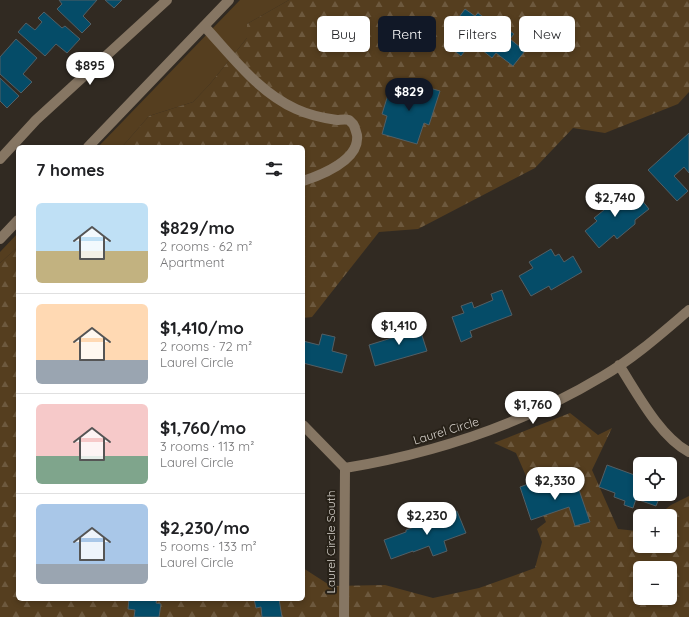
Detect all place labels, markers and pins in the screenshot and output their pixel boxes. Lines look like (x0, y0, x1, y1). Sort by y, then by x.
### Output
pin: $895 (66, 52, 114, 86)
pin: $829 (385, 78, 433, 112)
pin: $2,740 (582, 184, 648, 218)
pin: $1,410 (366, 312, 432, 346)
pin: $1,760 (500, 391, 566, 425)
pin: $2,330 (522, 467, 588, 501)
pin: $2,230 (394, 502, 460, 536)

